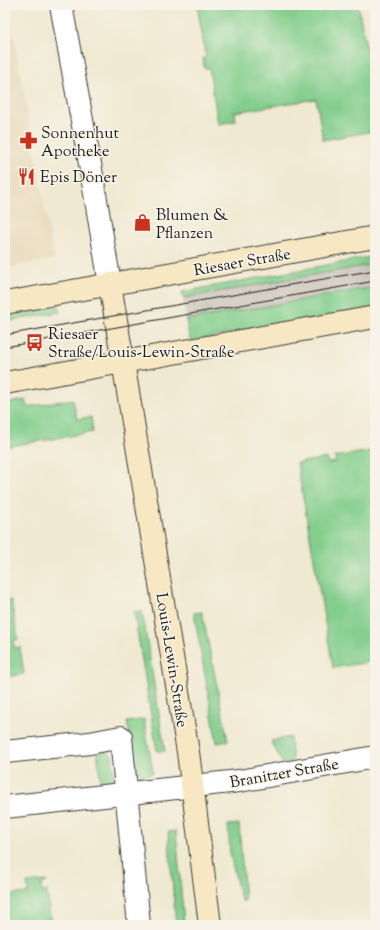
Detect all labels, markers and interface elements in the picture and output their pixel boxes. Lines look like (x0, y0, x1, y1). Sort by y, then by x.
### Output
place label: Sonnenhut Apotheke (41, 123, 119, 164)
pharmacy icon: Sonnenhut Apotheke (18, 131, 38, 151)
restaurant icon: Epis Döner (17, 166, 37, 186)
place label: Epis Döner (40, 167, 117, 190)
place label: Blumen & Pflanzen (156, 205, 229, 246)
shop icon: Blumen & Pflanzen (133, 213, 153, 233)
street label: Riesaer Straße (192, 244, 293, 283)
place label: Riesaer Straße/Louis-Lewin-Straße (48, 324, 234, 365)
bus stop icon: Riesaer Straße/Louis-Lewin-Straße (25, 332, 45, 352)
street label: Louis-Lewin-Straße (149, 591, 193, 729)
street label: Branitzer Straße (228, 754, 341, 795)

